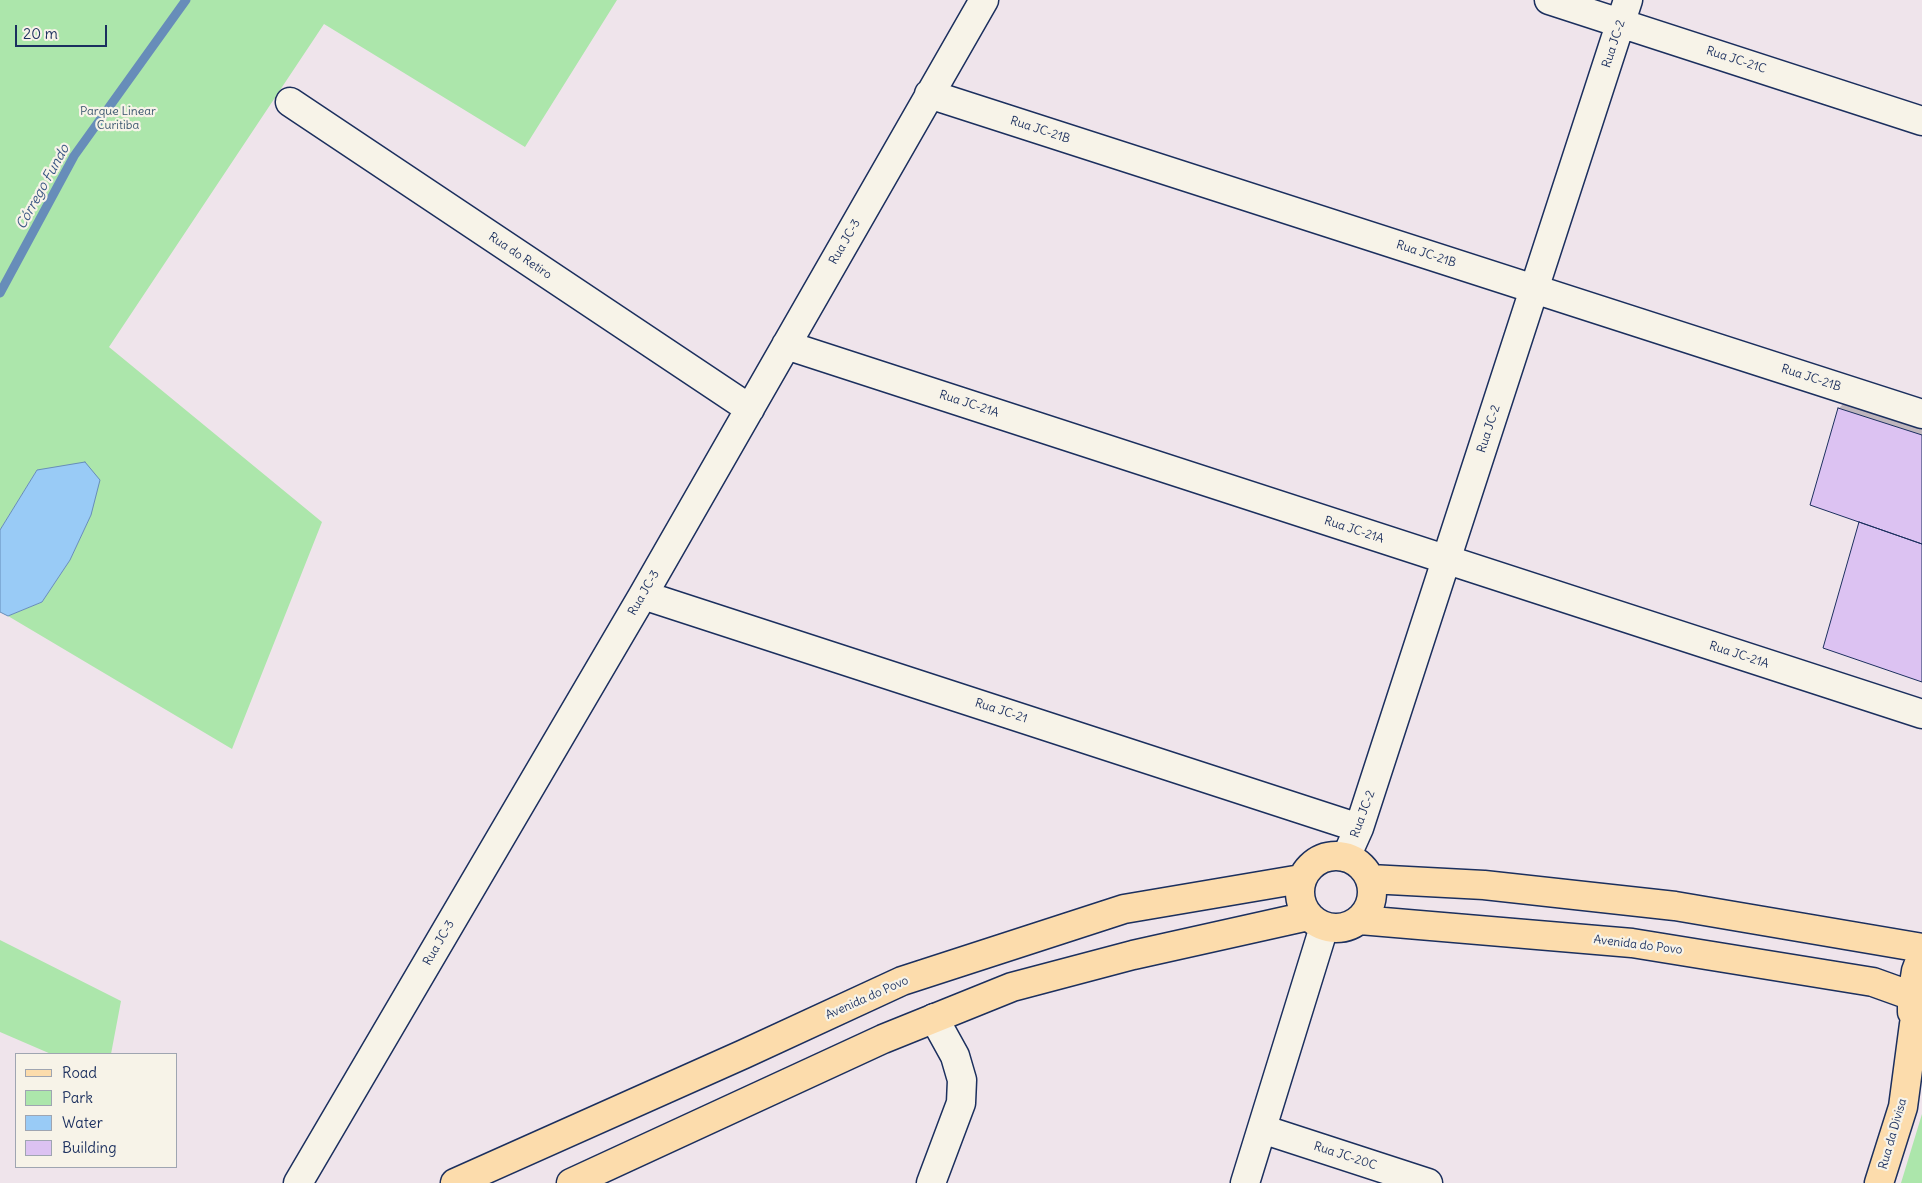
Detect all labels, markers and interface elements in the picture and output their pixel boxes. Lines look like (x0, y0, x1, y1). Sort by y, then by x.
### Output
scale bar (18, 15, 110, 47)
street label: Rua JC-2 (1600, 18, 1628, 70)
text: 20 m (23, 24, 58, 43)
street label: Rua JC-21C (1704, 44, 1768, 76)
park label: Parque Linear Curitiba (80, 105, 156, 133)
street label: Rua JC-21B (1008, 114, 1072, 146)
water label: Córrego Fundo (13, 142, 73, 232)
street label: Rua JC-3 (826, 217, 864, 267)
street label: Rua do Retiro (486, 230, 554, 282)
street label: Rua JC-21B (1394, 238, 1458, 270)
street label: Rua JC-21B (1779, 362, 1843, 394)
street label: Rua JC-21A (937, 388, 1001, 420)
street label: Rua JC-2 (1475, 403, 1503, 455)
street label: Rua JC-21A (1322, 514, 1386, 546)
street label: Rua JC-3 (625, 568, 663, 618)
street label: Rua JC-21A (1707, 639, 1771, 671)
street label: Rua JC-21 (973, 696, 1029, 726)
street label: Rua JC-2 (1348, 788, 1378, 840)
street label: Rua JC-3 (420, 918, 458, 968)
street label: Avenida do Povo (1593, 932, 1683, 958)
street label: Avenida do Povo (823, 973, 911, 1023)
legend (15, 1053, 178, 1168)
text: Road (62, 1063, 97, 1082)
text: Park (62, 1088, 93, 1107)
street label: Rua da Divisa (1876, 1097, 1910, 1171)
text: Water (62, 1113, 103, 1132)
text: Building (62, 1138, 117, 1157)
street label: Rua JC-20C (1312, 1139, 1378, 1173)

